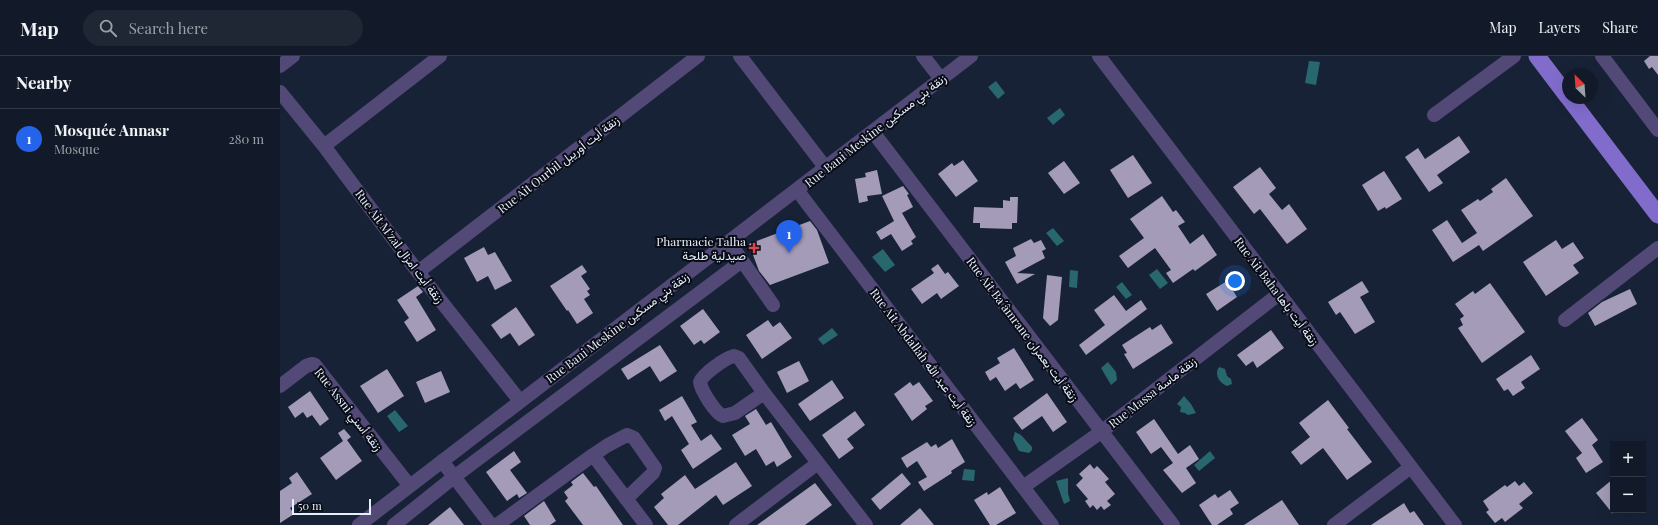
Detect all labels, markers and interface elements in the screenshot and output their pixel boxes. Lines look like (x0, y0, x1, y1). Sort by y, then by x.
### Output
search box (83, 10, 363, 46)
text: Map (20, 15, 59, 41)
icon: search (97, 17, 119, 39)
text: Search here (129, 18, 208, 38)
text: Map (1489, 18, 1517, 37)
text: Layers (1539, 18, 1580, 37)
text: Share (1602, 18, 1638, 37)
north arrow (1562, 68, 1598, 104)
street label: Rue Bani Meskine زنقة بني مسكين (801, 70, 951, 193)
text: Nearby (16, 71, 71, 93)
street label: Rue Ait Ourbil زنقة أيت أوريبل (494, 112, 623, 217)
text: Mosquée Annasr (54, 120, 169, 140)
text: 1 (27, 130, 31, 147)
text: 280 m (228, 130, 264, 147)
text: Mosque (54, 140, 99, 157)
street label: Rue Ait M'zal زنقة أيت امزال (351, 186, 448, 307)
pin: 1 (776, 220, 802, 253)
place label: Pharmacie Talha صيدلية طلحة (656, 233, 746, 263)
street label: Rue Ait Baha زنقة أيت باها (1230, 234, 1323, 349)
marker: Pharmacie Talha صيدلية طلحة (749, 243, 759, 253)
street label: Rue Ait Ba´âmrane زنقة أيت بعمران (963, 253, 1083, 405)
street label: Rue Bani Meskine زنقة بني مسكين (542, 268, 694, 389)
your location (1225, 271, 1245, 291)
street label: Rue Ait Abdallah زنقة أيت عبد الله (866, 285, 981, 430)
street label: Rue Massa زنقة ماسة (1105, 353, 1200, 432)
street label: Rue Assni زنقة أسني (309, 364, 386, 456)
map controls (1610, 441, 1646, 513)
button: + (1610, 441, 1646, 477)
button: − (1610, 477, 1646, 513)
scale bar (292, 497, 371, 516)
text: 50 m (298, 498, 322, 513)

